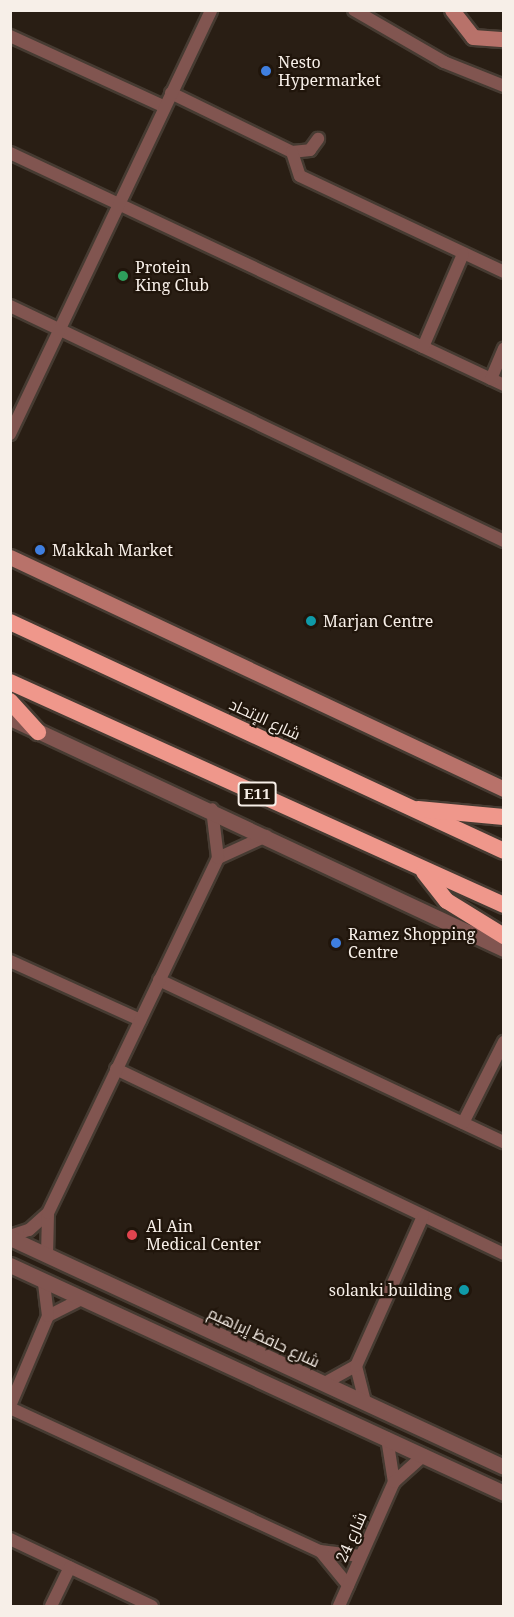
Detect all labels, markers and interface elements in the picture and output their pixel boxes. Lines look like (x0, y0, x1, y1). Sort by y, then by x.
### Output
place label: Nesto Hypermarket (278, 52, 381, 90)
marker: Nesto Hypermarket (259, 64, 273, 78)
place label: Protein King Club (135, 257, 209, 295)
marker: Protein King Club (116, 269, 130, 283)
place label: Makkah Market (52, 540, 173, 560)
marker: Makkah Market (33, 543, 47, 557)
place label: Marjan Centre (323, 611, 433, 631)
marker: Marjan Centre (304, 614, 318, 628)
street label: شارع الإتحاد (226, 694, 304, 744)
road number: E11 (238, 782, 276, 806)
place label: Ramez Shopping Centre (348, 924, 475, 962)
marker: Ramez Shopping Centre (329, 936, 343, 950)
place label: Al Ain Medical Center (146, 1216, 261, 1254)
marker: Al Ain Medical Center (123, 1226, 141, 1244)
place label: solanki building (329, 1280, 452, 1300)
marker: solanki building (457, 1283, 471, 1297)
street label: شارع حافظ إبراهيم (205, 1303, 323, 1371)
street label: شارع 24 (331, 1509, 371, 1565)

